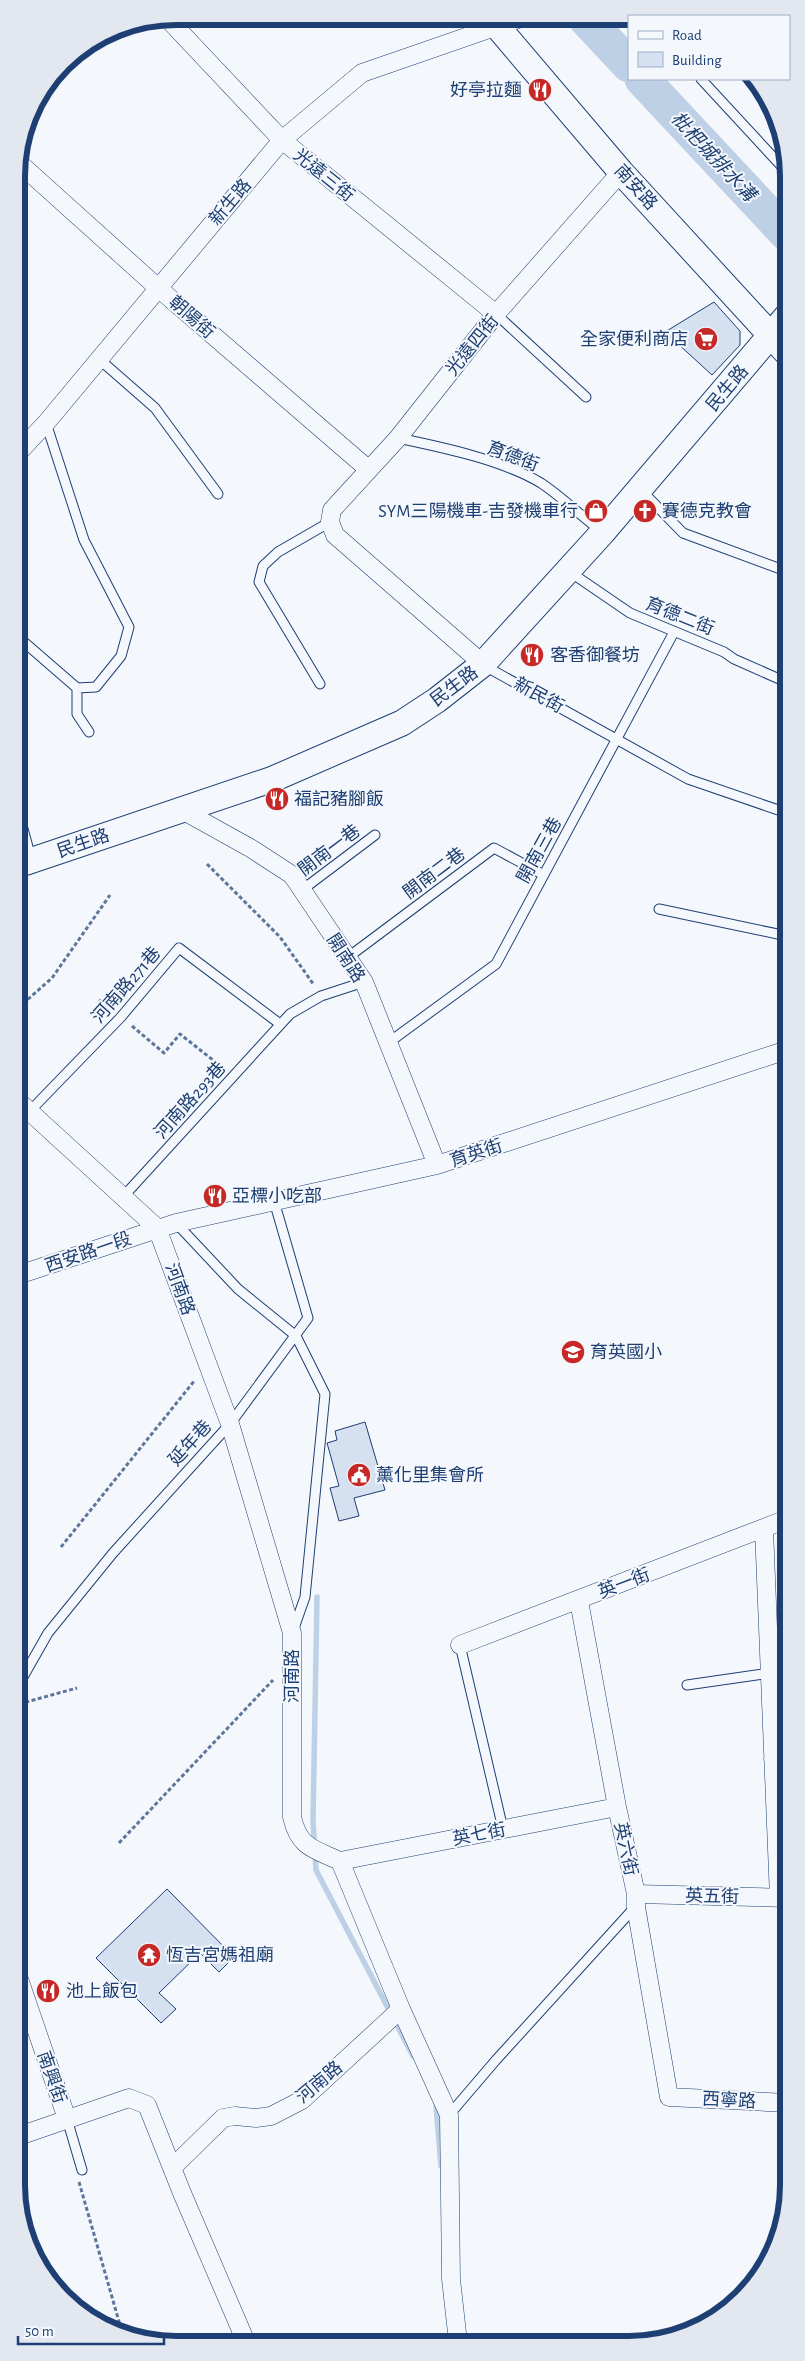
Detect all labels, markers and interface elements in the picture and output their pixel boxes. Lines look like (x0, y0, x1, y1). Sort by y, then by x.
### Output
legend (628, 15, 790, 80)
text: Road (672, 28, 702, 43)
text: Building (672, 53, 722, 68)
restaurant icon: 好亭拉麵 (527, 77, 553, 103)
place label: 好亭拉麵 (450, 80, 522, 100)
water label: 枇杷城排水溝 (667, 108, 761, 207)
street label: 光遠三街 (290, 145, 358, 205)
street label: 南安路 (611, 160, 661, 214)
street label: 新生路 (205, 175, 255, 229)
street label: 朝陽街 (165, 292, 219, 342)
street label: 光遠四街 (442, 311, 502, 379)
supermarket icon: 全家便利商店 (693, 326, 719, 352)
place label: 全家便利商店 (580, 329, 688, 349)
street label: 民生路 (702, 361, 752, 415)
street label: 育德街 (484, 437, 542, 475)
shop icon: SYM三陽機車-吉發機車行 (583, 498, 609, 524)
church icon: 賽德克教會 (632, 498, 658, 524)
place label: SYM三陽機車-吉發機車行 (378, 501, 578, 521)
place label: 賽德克教會 (662, 501, 752, 521)
street label: 育德二街 (643, 593, 717, 639)
restaurant icon: 客香御餐坊 (519, 642, 545, 668)
place label: 客香御餐坊 (550, 645, 640, 665)
street label: 民生路 (426, 662, 482, 710)
street label: 新民街 (511, 673, 567, 717)
restaurant icon: 福記豬腳飯 (264, 786, 290, 812)
place label: 福記豬腳飯 (294, 789, 384, 809)
street label: 開南三巷 (513, 814, 565, 886)
street label: 開南一巷 (294, 820, 364, 880)
street label: 民生路 (54, 825, 112, 861)
street label: 開南二巷 (399, 843, 469, 903)
street label: 開南路 (323, 930, 369, 986)
street label: 河南路271巷 (88, 943, 164, 1027)
street label: 河南路293巷 (150, 1058, 230, 1142)
street label: 育英街 (447, 1135, 505, 1171)
restaurant icon: 亞標小吃部 (202, 1183, 228, 1209)
place label: 亞標小吃部 (232, 1186, 322, 1206)
street label: 西安路一段 (42, 1228, 134, 1276)
street label: 河南路 (161, 1260, 199, 1318)
school or university icon: 育英國小 (560, 1339, 586, 1365)
place label: 育英國小 (590, 1342, 662, 1362)
street label: 延年巷 (165, 1416, 215, 1470)
public building icon: 薰化里集會所 (346, 1462, 372, 1488)
place label: 薰化里集會所 (376, 1465, 484, 1485)
street label: 英一街 (595, 1564, 653, 1602)
street label: 河南路 (282, 1649, 302, 1703)
street label: 英七街 (451, 1819, 507, 1849)
street label: 英六街 (611, 1821, 641, 1877)
street label: 英五街 (685, 1886, 739, 1906)
temple icon: 恆吉宮媽祖廟 (136, 1942, 162, 1968)
place label: 恆吉宮媽祖廟 (166, 1945, 274, 1965)
restaurant icon: 池上飯包 (35, 1978, 61, 2004)
place label: 池上飯包 (66, 1981, 138, 2001)
street label: 南興街 (34, 2048, 70, 2106)
street label: 河南路 (292, 2057, 346, 2107)
street label: 西寧路 (702, 2089, 756, 2111)
scale bar (18, 2314, 164, 2346)
text: 50 m (25, 2324, 54, 2339)

